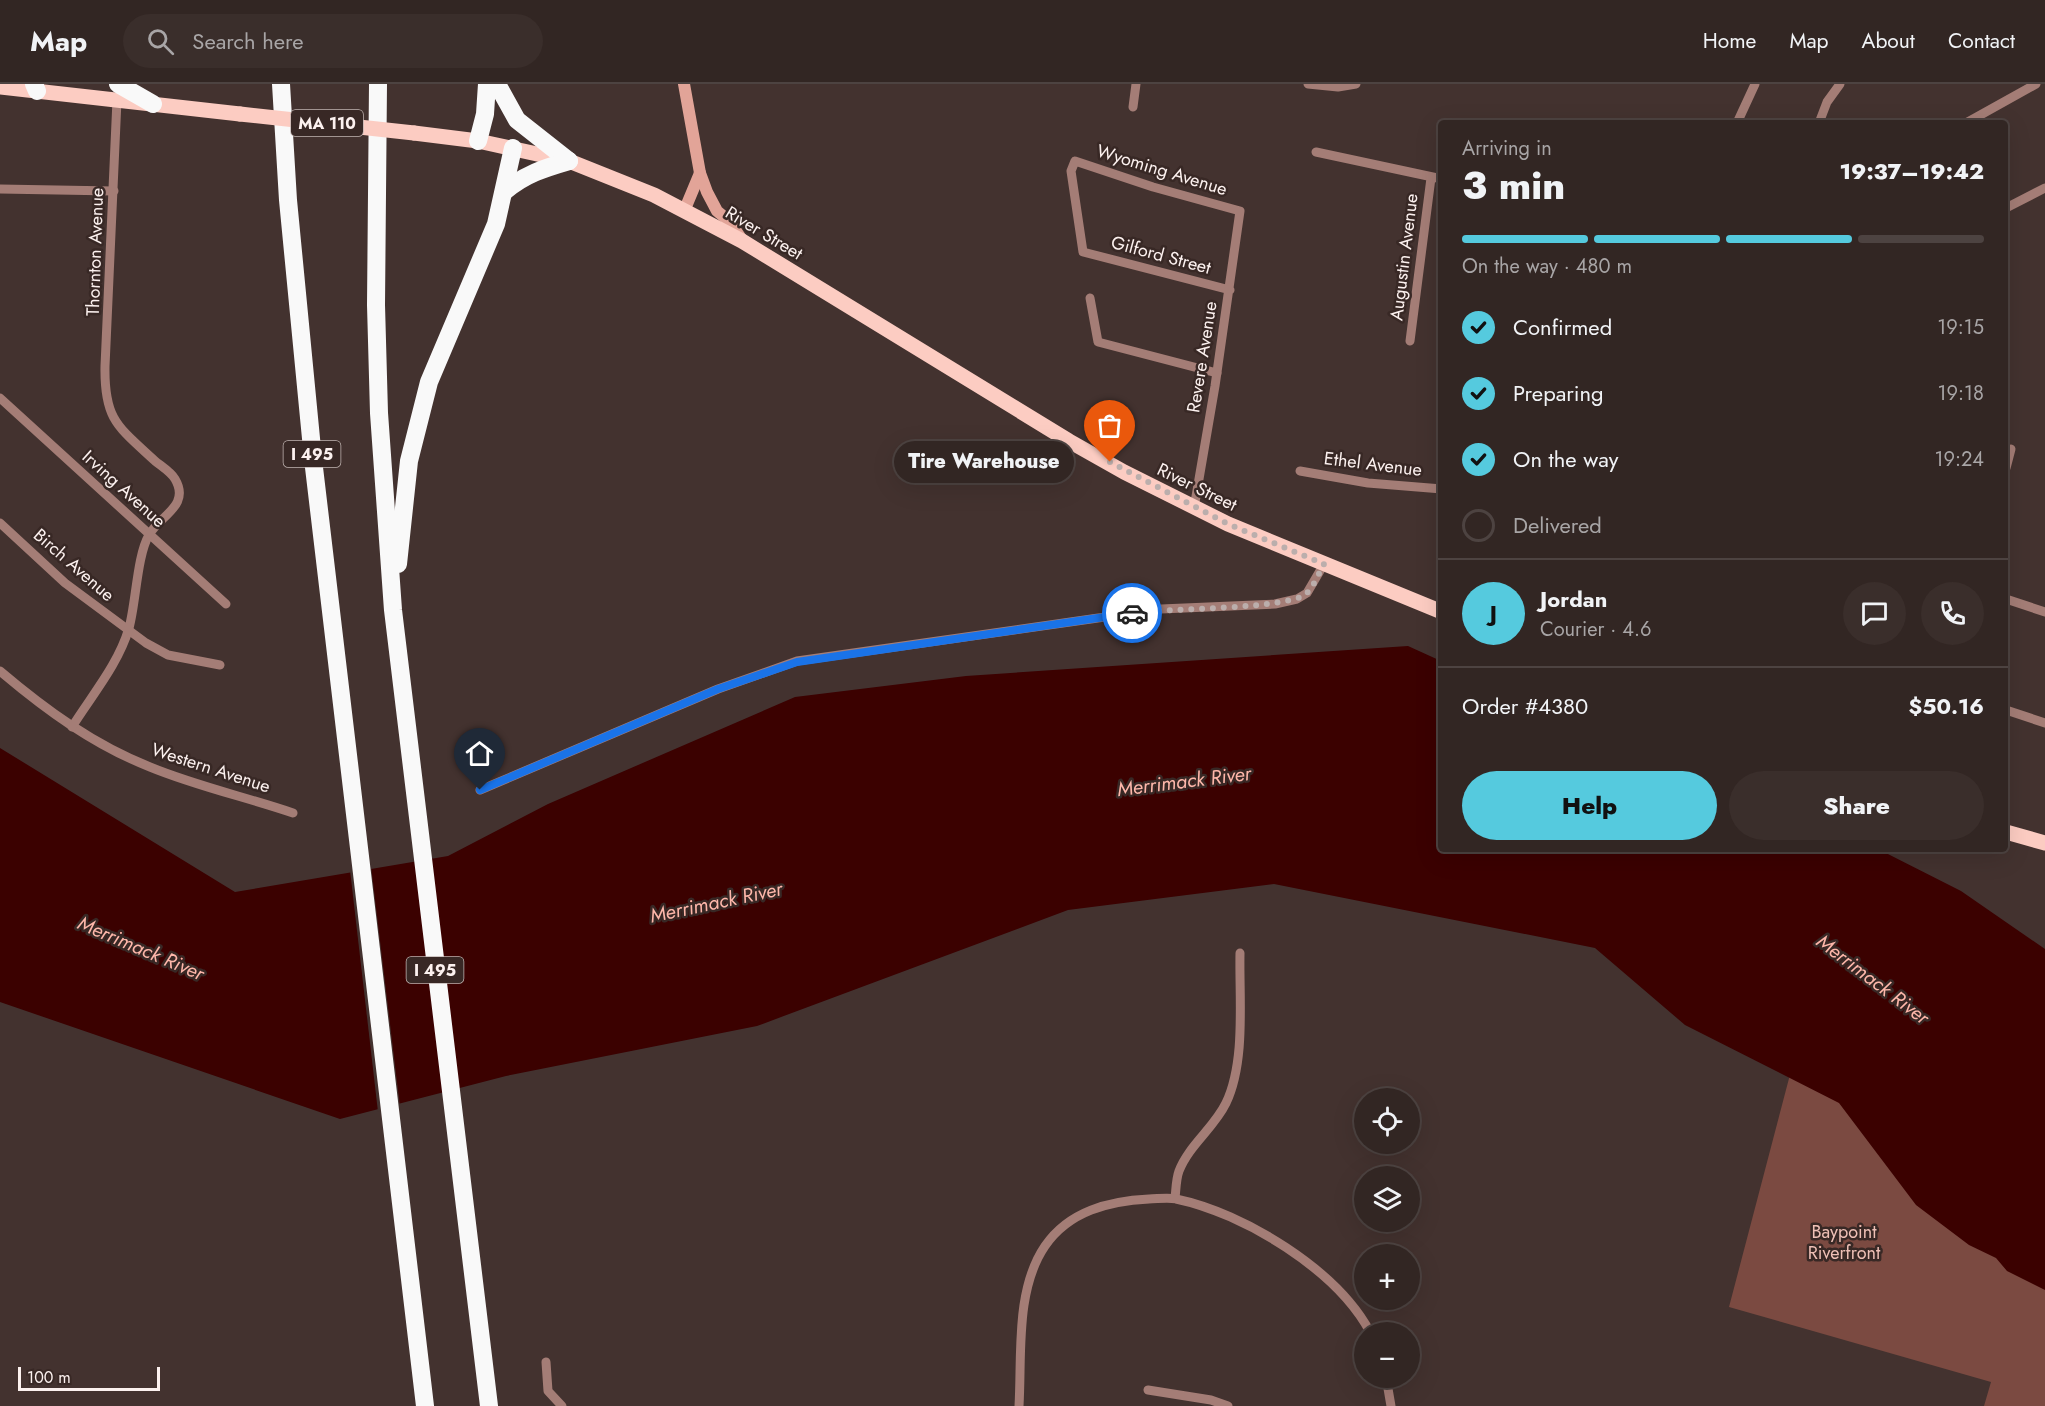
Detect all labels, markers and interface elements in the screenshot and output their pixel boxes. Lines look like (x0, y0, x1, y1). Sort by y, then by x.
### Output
search box (123, 14, 543, 68)
text: Map (30, 21, 87, 62)
icon: search (144, 25, 177, 58)
text: Search here (192, 25, 304, 57)
text: Home (1703, 26, 1756, 56)
text: Map (1789, 26, 1829, 56)
text: About (1862, 26, 1915, 56)
text: Contact (1948, 26, 2015, 56)
road number: MA 110 (291, 110, 363, 136)
text: Arriving in (1462, 134, 1552, 163)
street label: Wyoming Avenue (1094, 138, 1230, 202)
text: 19:37–19:42 (1839, 155, 1984, 187)
text: 3 min (1462, 157, 1565, 214)
street label: Thornton Avenue (80, 187, 110, 317)
street label: Augustin Avenue (1383, 192, 1425, 322)
street label: River Street (720, 200, 808, 267)
street label: Gilford Street (1108, 229, 1215, 281)
text: On the way · 480 m (1462, 252, 1632, 281)
street label: Revere Avenue (1180, 299, 1224, 415)
icon: check (1462, 311, 1495, 344)
text: Confirmed (1513, 311, 1612, 343)
text: 19:15 (1937, 313, 1984, 342)
icon: check (1462, 377, 1495, 410)
text: Preparing (1513, 377, 1604, 409)
text: 19:18 (1938, 379, 1984, 408)
pin (1084, 400, 1135, 462)
icon: bag (1093, 409, 1126, 442)
road number: I 495 (284, 441, 340, 467)
callout: Tire Warehouse (894, 441, 1074, 483)
icon: check (1462, 443, 1495, 476)
text: On the way (1513, 443, 1618, 475)
street label: Irving Avenue (76, 444, 172, 534)
street label: Ethel Avenue (1323, 445, 1423, 483)
text: 19:24 (1934, 445, 1984, 474)
text: Tire Warehouse (908, 447, 1060, 476)
street label: River Street (1153, 456, 1242, 518)
text: Delivered (1513, 509, 1602, 541)
street label: Birch Avenue (28, 522, 120, 608)
button: chat (1843, 582, 1906, 645)
button: phone (1921, 582, 1984, 645)
courier (1102, 583, 1162, 643)
text: Jordan (1540, 583, 1607, 615)
icon: car (1116, 597, 1149, 630)
text: J (1490, 597, 1497, 629)
text: Courier · 4.6 (1540, 615, 1652, 644)
text: Order #4380 (1462, 690, 1588, 722)
text: $50.16 (1909, 690, 1984, 722)
pin (454, 728, 505, 790)
street label: Western Avenue (148, 737, 274, 799)
icon: home (463, 737, 496, 770)
water label: Merrimack River (1115, 759, 1254, 804)
button: Help (1462, 771, 1717, 840)
button: Share (1729, 771, 1984, 840)
water label: Merrimack River (647, 874, 786, 931)
water label: Merrimack River (73, 909, 210, 989)
water label: Merrimack River (1810, 927, 1936, 1032)
road number: I 495 (406, 957, 464, 983)
map controls (1354, 1088, 1420, 1388)
button: locate (1354, 1088, 1420, 1154)
button: layers (1354, 1166, 1420, 1232)
park label: Baypoint Riverfront (1808, 1219, 1881, 1266)
button: + (1354, 1244, 1420, 1310)
button: − (1354, 1322, 1420, 1388)
scale bar (18, 1364, 160, 1392)
text: 100 m (27, 1366, 71, 1389)

